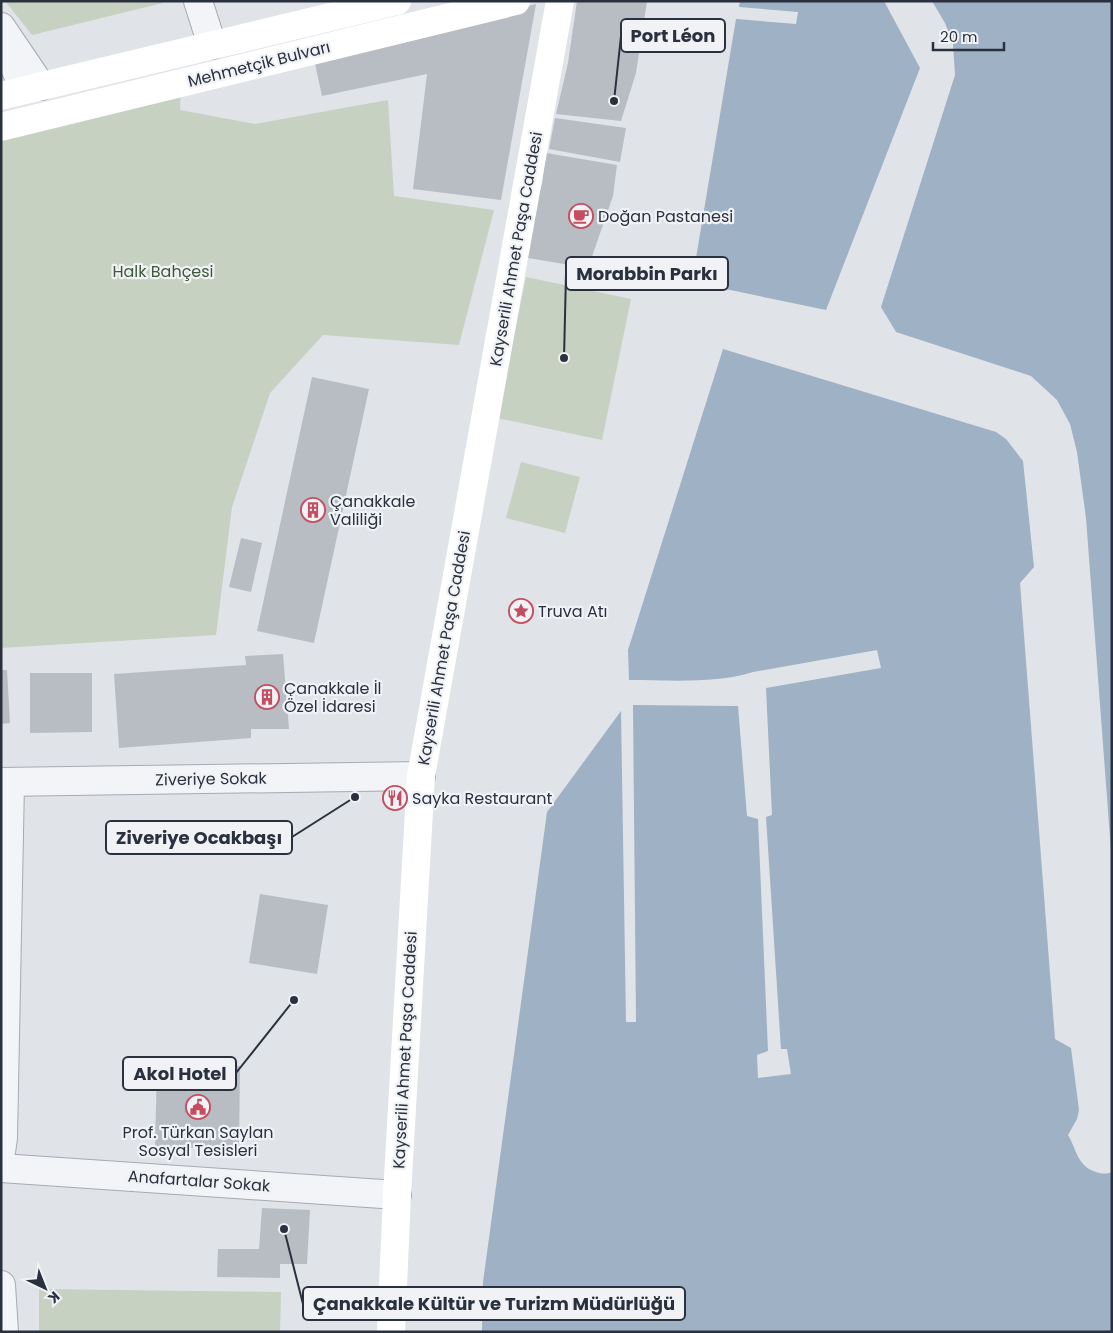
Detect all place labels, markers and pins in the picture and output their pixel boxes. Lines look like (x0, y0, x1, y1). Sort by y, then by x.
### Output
callout: Port Léon (621, 19, 725, 52)
cafe icon: Doğan Pastanesi (568, 203, 594, 229)
place label: Doğan Pastanesi (598, 205, 733, 228)
callout: Morabbin Parkı (566, 257, 728, 290)
place label: Çanakkale Valiliği (330, 490, 415, 531)
building icon: Çanakkale Valiliği (300, 497, 326, 523)
place icon: Truva Atı (508, 598, 534, 624)
place label: Truva Atı (538, 600, 607, 623)
place label: Çanakkale İl Özel İdaresi (284, 677, 382, 718)
building icon: Çanakkale İl Özel İdaresi (254, 684, 280, 710)
restaurant icon: Sayka Restaurant (382, 785, 408, 811)
place label: Sayka Restaurant (412, 787, 552, 810)
callout: Ziveriye Ocakbaşı (106, 821, 292, 854)
callout: Akol Hotel (123, 1057, 236, 1090)
public building icon: Prof. Türkan Saylan Sosyal Tesisleri (185, 1094, 211, 1120)
place label: Prof. Türkan Saylan Sosyal Tesisleri (122, 1121, 274, 1162)
callout: Çanakkale Kültür ve Turizm Müdürlüğü (303, 1287, 685, 1320)

